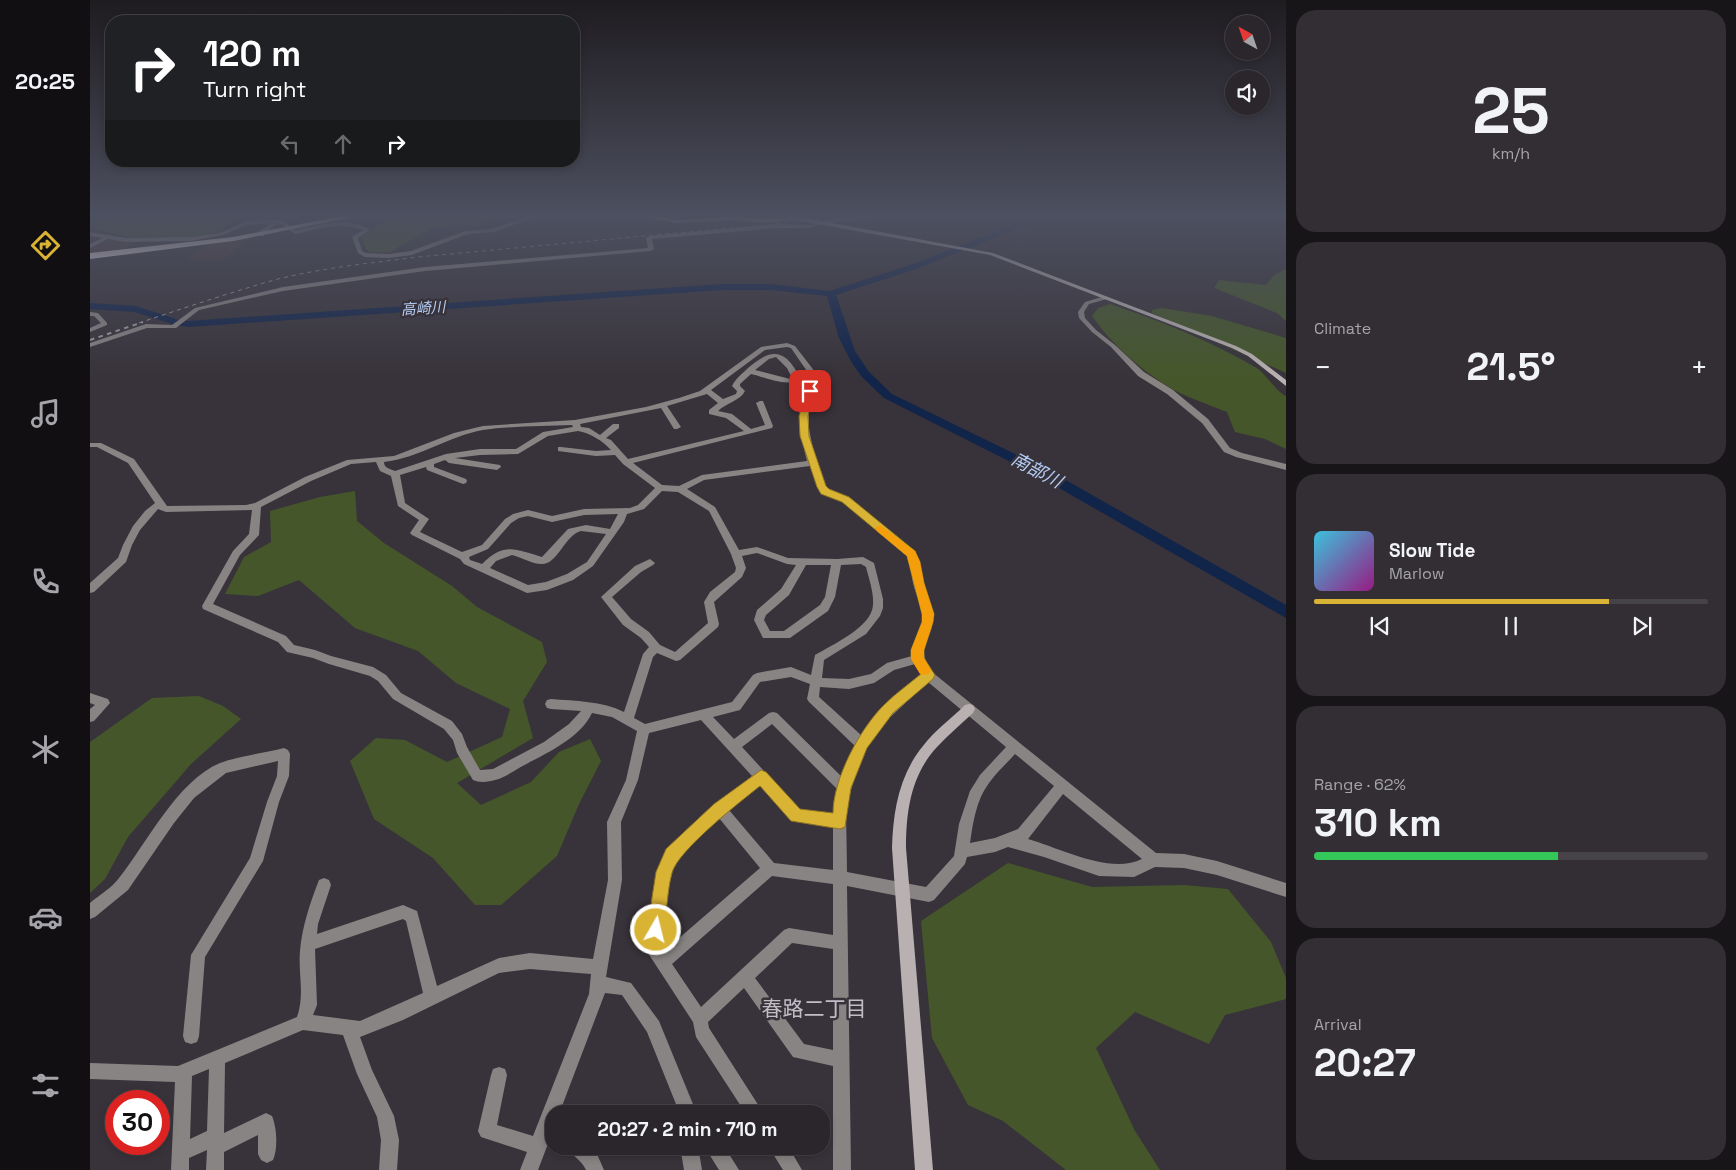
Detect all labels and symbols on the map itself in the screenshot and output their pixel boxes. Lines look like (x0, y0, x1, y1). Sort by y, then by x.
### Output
north arrow (1225, 15, 1270, 60)
water label: 高崎川 (400, 297, 448, 319)
pin (789, 370, 831, 412)
water label: 南部川 (1008, 447, 1068, 494)
position arrow (629, 903, 681, 955)
district label: 春路二丁目 (762, 995, 867, 1022)
speed limit sign: 30 (105, 1090, 170, 1155)

